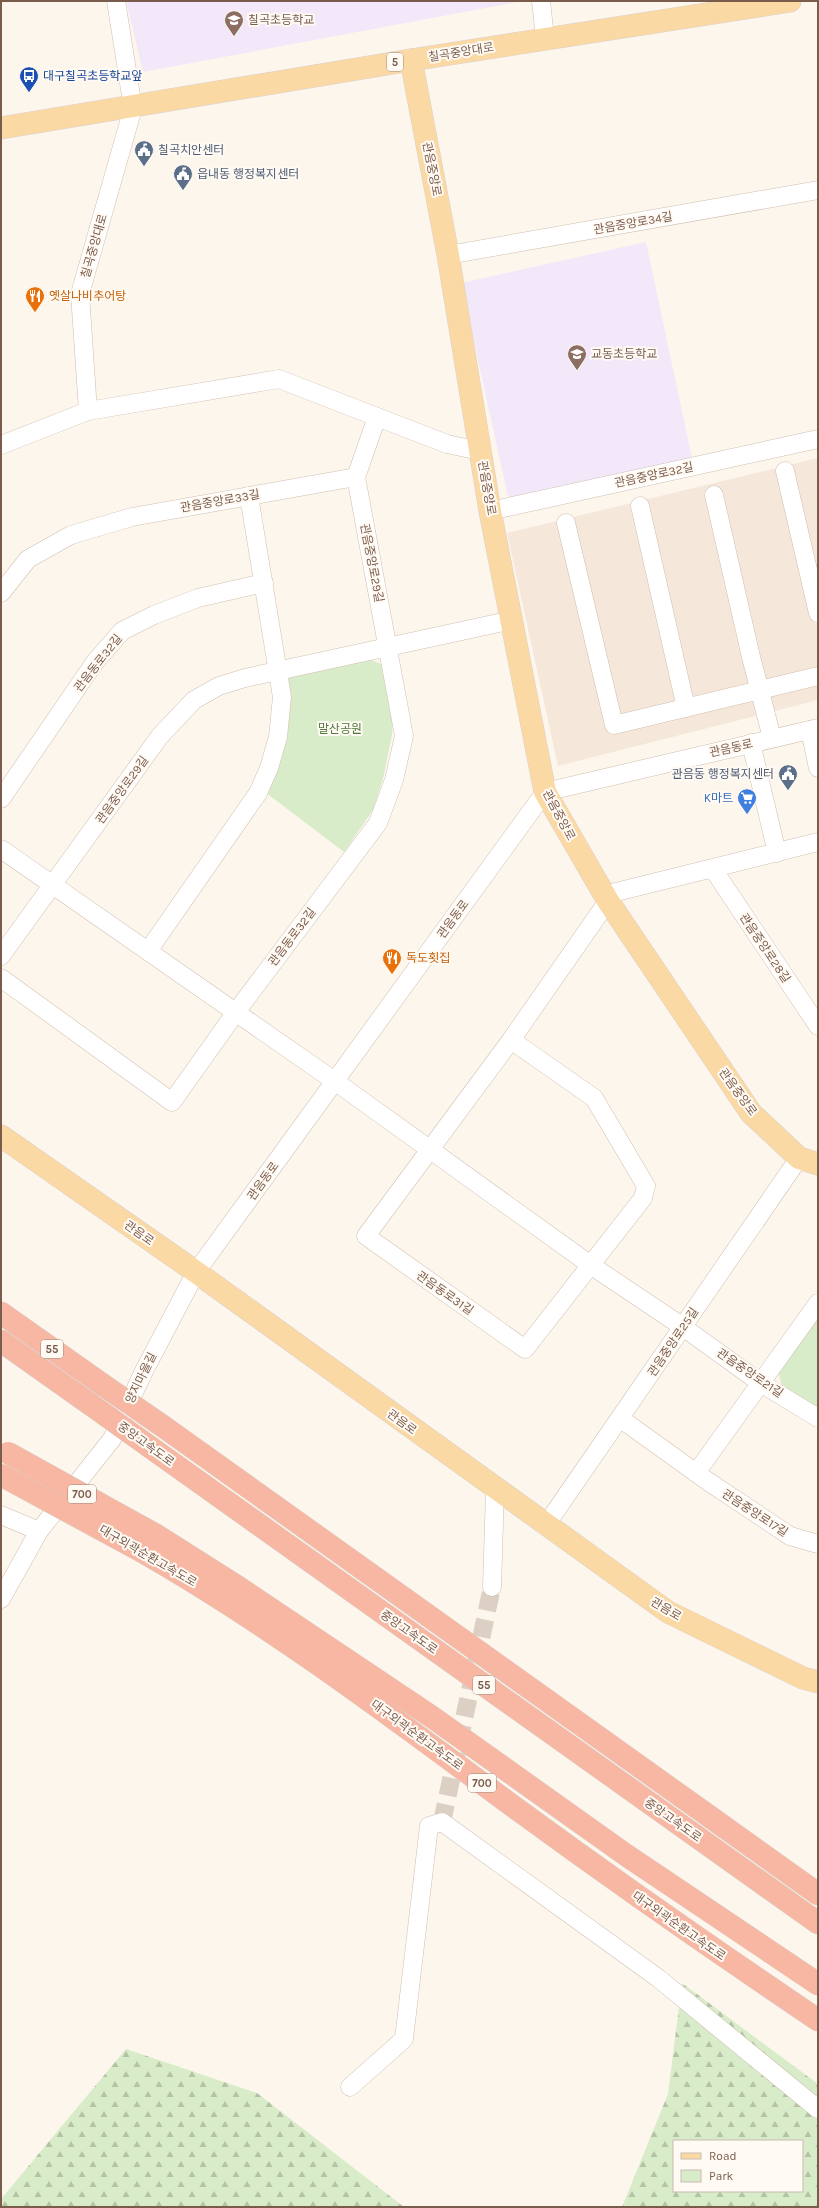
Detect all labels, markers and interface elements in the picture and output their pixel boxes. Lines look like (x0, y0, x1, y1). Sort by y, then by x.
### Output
school or university icon: 칠곡초등학교 (223, 9, 245, 37)
place label: 칠곡초등학교 (248, 13, 314, 27)
street label: 칠곡중앙대로 (427, 40, 495, 64)
road number: 5 (387, 53, 403, 71)
bus stop icon: 대구칠곡초등학교앞 (18, 65, 40, 93)
place label: 대구칠곡초등학교앞 (43, 69, 142, 83)
public building icon: 칠곡치안센터 (133, 139, 155, 167)
street label: 관음중앙로 (420, 141, 444, 197)
place label: 칠곡치안센터 (158, 143, 224, 157)
public building icon: 읍내동 행정복지센터 (172, 163, 194, 191)
place label: 읍내동 행정복지센터 (197, 167, 299, 181)
street label: 관음중앙로34길 (592, 209, 674, 237)
street label: 칠곡중앙대로 (78, 212, 110, 280)
restaurant icon: 옛살나비추어탕 (24, 285, 46, 313)
place label: 옛살나비추어탕 (49, 289, 126, 303)
school or university icon: 교동초등학교 (566, 343, 588, 371)
place label: 교동초등학교 (591, 347, 657, 361)
street label: 관음중앙로 (475, 460, 499, 516)
street label: 관음중앙로32길 (613, 460, 695, 490)
street label: 관음중앙로33길 (179, 487, 261, 515)
street label: 관음중앙로29길 (357, 522, 387, 604)
street label: 관음동로32길 (71, 631, 125, 695)
park label: 말산공원 (318, 722, 362, 736)
street label: 관음동로 (708, 736, 754, 760)
street label: 관음중앙로29길 (93, 753, 151, 827)
public building icon: 관음동 행정복지센터 (777, 763, 799, 791)
place label: 관음동 행정복지센터 (672, 767, 774, 781)
street label: 관음중앙로 (540, 787, 578, 843)
supermarket icon: K마트 (736, 787, 758, 815)
place label: K마트 (704, 791, 733, 805)
street label: 관음동로 (434, 897, 472, 941)
street label: 관음동로32길 (266, 905, 318, 969)
street label: 관음중앙로28길 (737, 911, 793, 985)
restaurant icon: 독도횟집 (381, 947, 403, 975)
place label: 독도횟집 (406, 951, 450, 965)
street label: 관음중앙로 (716, 1066, 760, 1118)
street label: 관음동로 (244, 1159, 282, 1203)
street label: 관음로 (121, 1218, 157, 1248)
street label: 관음동로31길 (414, 1268, 476, 1318)
street label: 관음중앙로25길 (645, 1305, 701, 1379)
road number: 55 (41, 1340, 63, 1358)
street label: 관음중앙로21길 (714, 1346, 786, 1400)
street label: 양지마을길 (123, 1350, 159, 1406)
street label: 관음로 (384, 1407, 420, 1437)
street label: 중앙고속도로 (115, 1419, 177, 1469)
road number: 700 (68, 1485, 96, 1503)
street label: 관음중앙로17길 (719, 1486, 791, 1540)
street label: 대구외곽순환고속도로 (97, 1522, 199, 1590)
street label: 관음로 (648, 1594, 684, 1624)
street label: 중앙고속도로 (378, 1607, 440, 1657)
road number: 55 (473, 1676, 495, 1694)
street label: 대구외곽순환고속도로 (368, 1697, 466, 1773)
road number: 700 (468, 1774, 496, 1792)
street label: 중앙고속도로 (642, 1795, 704, 1845)
street label: 대구외곽순환고속도로 (630, 1889, 728, 1963)
legend (673, 2140, 803, 2192)
text: Road (709, 2149, 737, 2163)
text: Park (709, 2169, 734, 2183)

